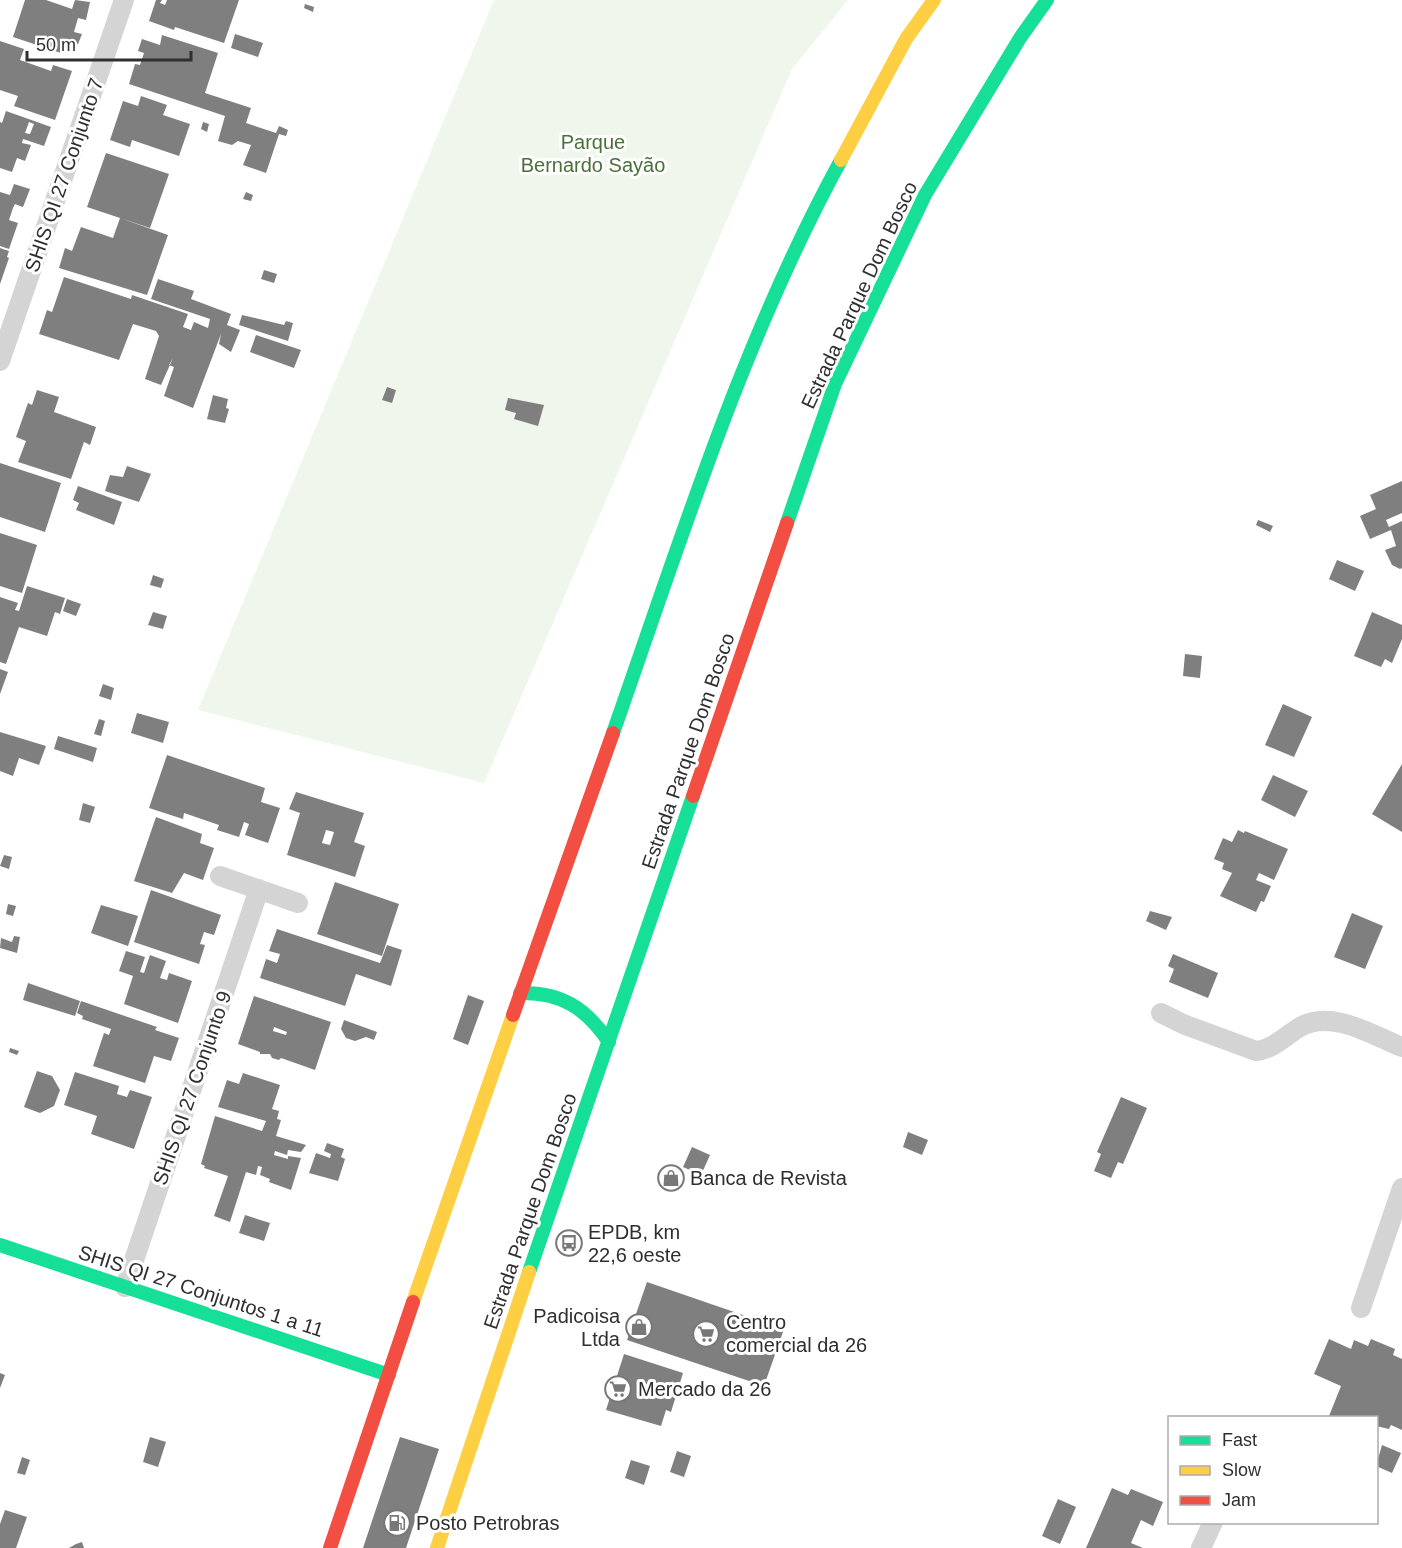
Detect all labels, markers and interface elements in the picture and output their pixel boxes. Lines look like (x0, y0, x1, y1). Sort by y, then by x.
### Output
scale bar (27, 24, 190, 62)
text: 50 m (36, 35, 76, 55)
street label: SHIS QI 27 Conjunto 7 (20, 75, 108, 275)
park label: Parque Bernardo Sayão (521, 131, 665, 176)
street label: Estrada Parque Dom Bosco (797, 178, 921, 412)
street label: Estrada Parque Dom Bosco (637, 630, 739, 872)
street label: SHIS QI 27 Conjunto 9 (148, 988, 236, 1188)
street label: Estrada Parque Dom Bosco (479, 1090, 581, 1332)
shop icon: Banca de Revista (656, 1163, 686, 1193)
place label: Banca de Revista (690, 1167, 848, 1189)
place label: EPDB, km 22,6 oeste (588, 1221, 681, 1266)
bus stop icon: EPDB, km 22,6 oeste (554, 1228, 584, 1258)
street label: SHIS QI 27 Conjuntos 1 a 11 (76, 1241, 326, 1341)
place label: Padicoisa Ltda (533, 1305, 621, 1350)
place label: Centro comercial da 26 (726, 1311, 867, 1356)
shop icon: Padicoisa Ltda (624, 1312, 654, 1342)
supermarket icon: Centro comercial da 26 (691, 1319, 721, 1349)
supermarket icon: Mercado da 26 (603, 1374, 633, 1404)
place label: Mercado da 26 (638, 1378, 771, 1400)
legend (1168, 1416, 1378, 1524)
text: Fast (1222, 1430, 1257, 1450)
text: Slow (1222, 1460, 1262, 1480)
text: Jam (1222, 1490, 1256, 1510)
fuel station icon: Posto Petrobras (382, 1508, 412, 1538)
place label: Posto Petrobras (416, 1512, 559, 1534)

